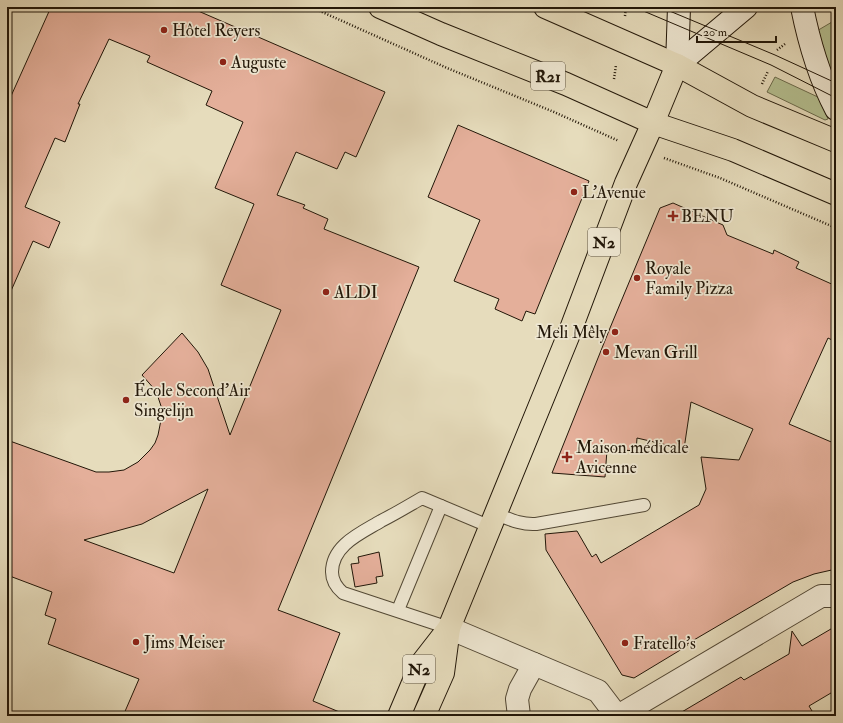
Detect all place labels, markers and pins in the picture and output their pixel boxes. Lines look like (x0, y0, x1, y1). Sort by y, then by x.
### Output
place label: Hôtel Reyers (172, 20, 260, 42)
marker: Hôtel Reyers (159, 25, 169, 35)
place label: Auguste (230, 52, 286, 73)
marker: Auguste (218, 57, 228, 67)
place label: L'Avenue (582, 182, 646, 203)
marker: L'Avenue (569, 187, 579, 197)
place label: BENU (681, 206, 734, 227)
marker: BENU (668, 211, 678, 221)
place label: Royale Family Pizza (645, 258, 734, 300)
marker: Royale Family Pizza (632, 273, 642, 283)
place label: ALDI (333, 282, 378, 303)
marker: ALDI (321, 287, 331, 297)
place label: Meli Mêly (536, 322, 608, 344)
marker: Meli Mêly (610, 327, 620, 337)
place label: Mevan Grill (614, 342, 698, 363)
marker: Mevan Grill (601, 347, 611, 357)
place label: École Second'Air Singelijn (134, 379, 251, 421)
marker: École Second'Air Singelijn (121, 395, 131, 405)
place label: Maison médicale Avicenne (575, 437, 689, 478)
marker: Maison médicale Avicenne (561, 451, 573, 463)
place label: Jims Meiser (143, 632, 226, 654)
place label: Fratello's (633, 633, 696, 654)
marker: Jims Meiser (131, 637, 141, 647)
marker: Fratello's (620, 638, 630, 648)

